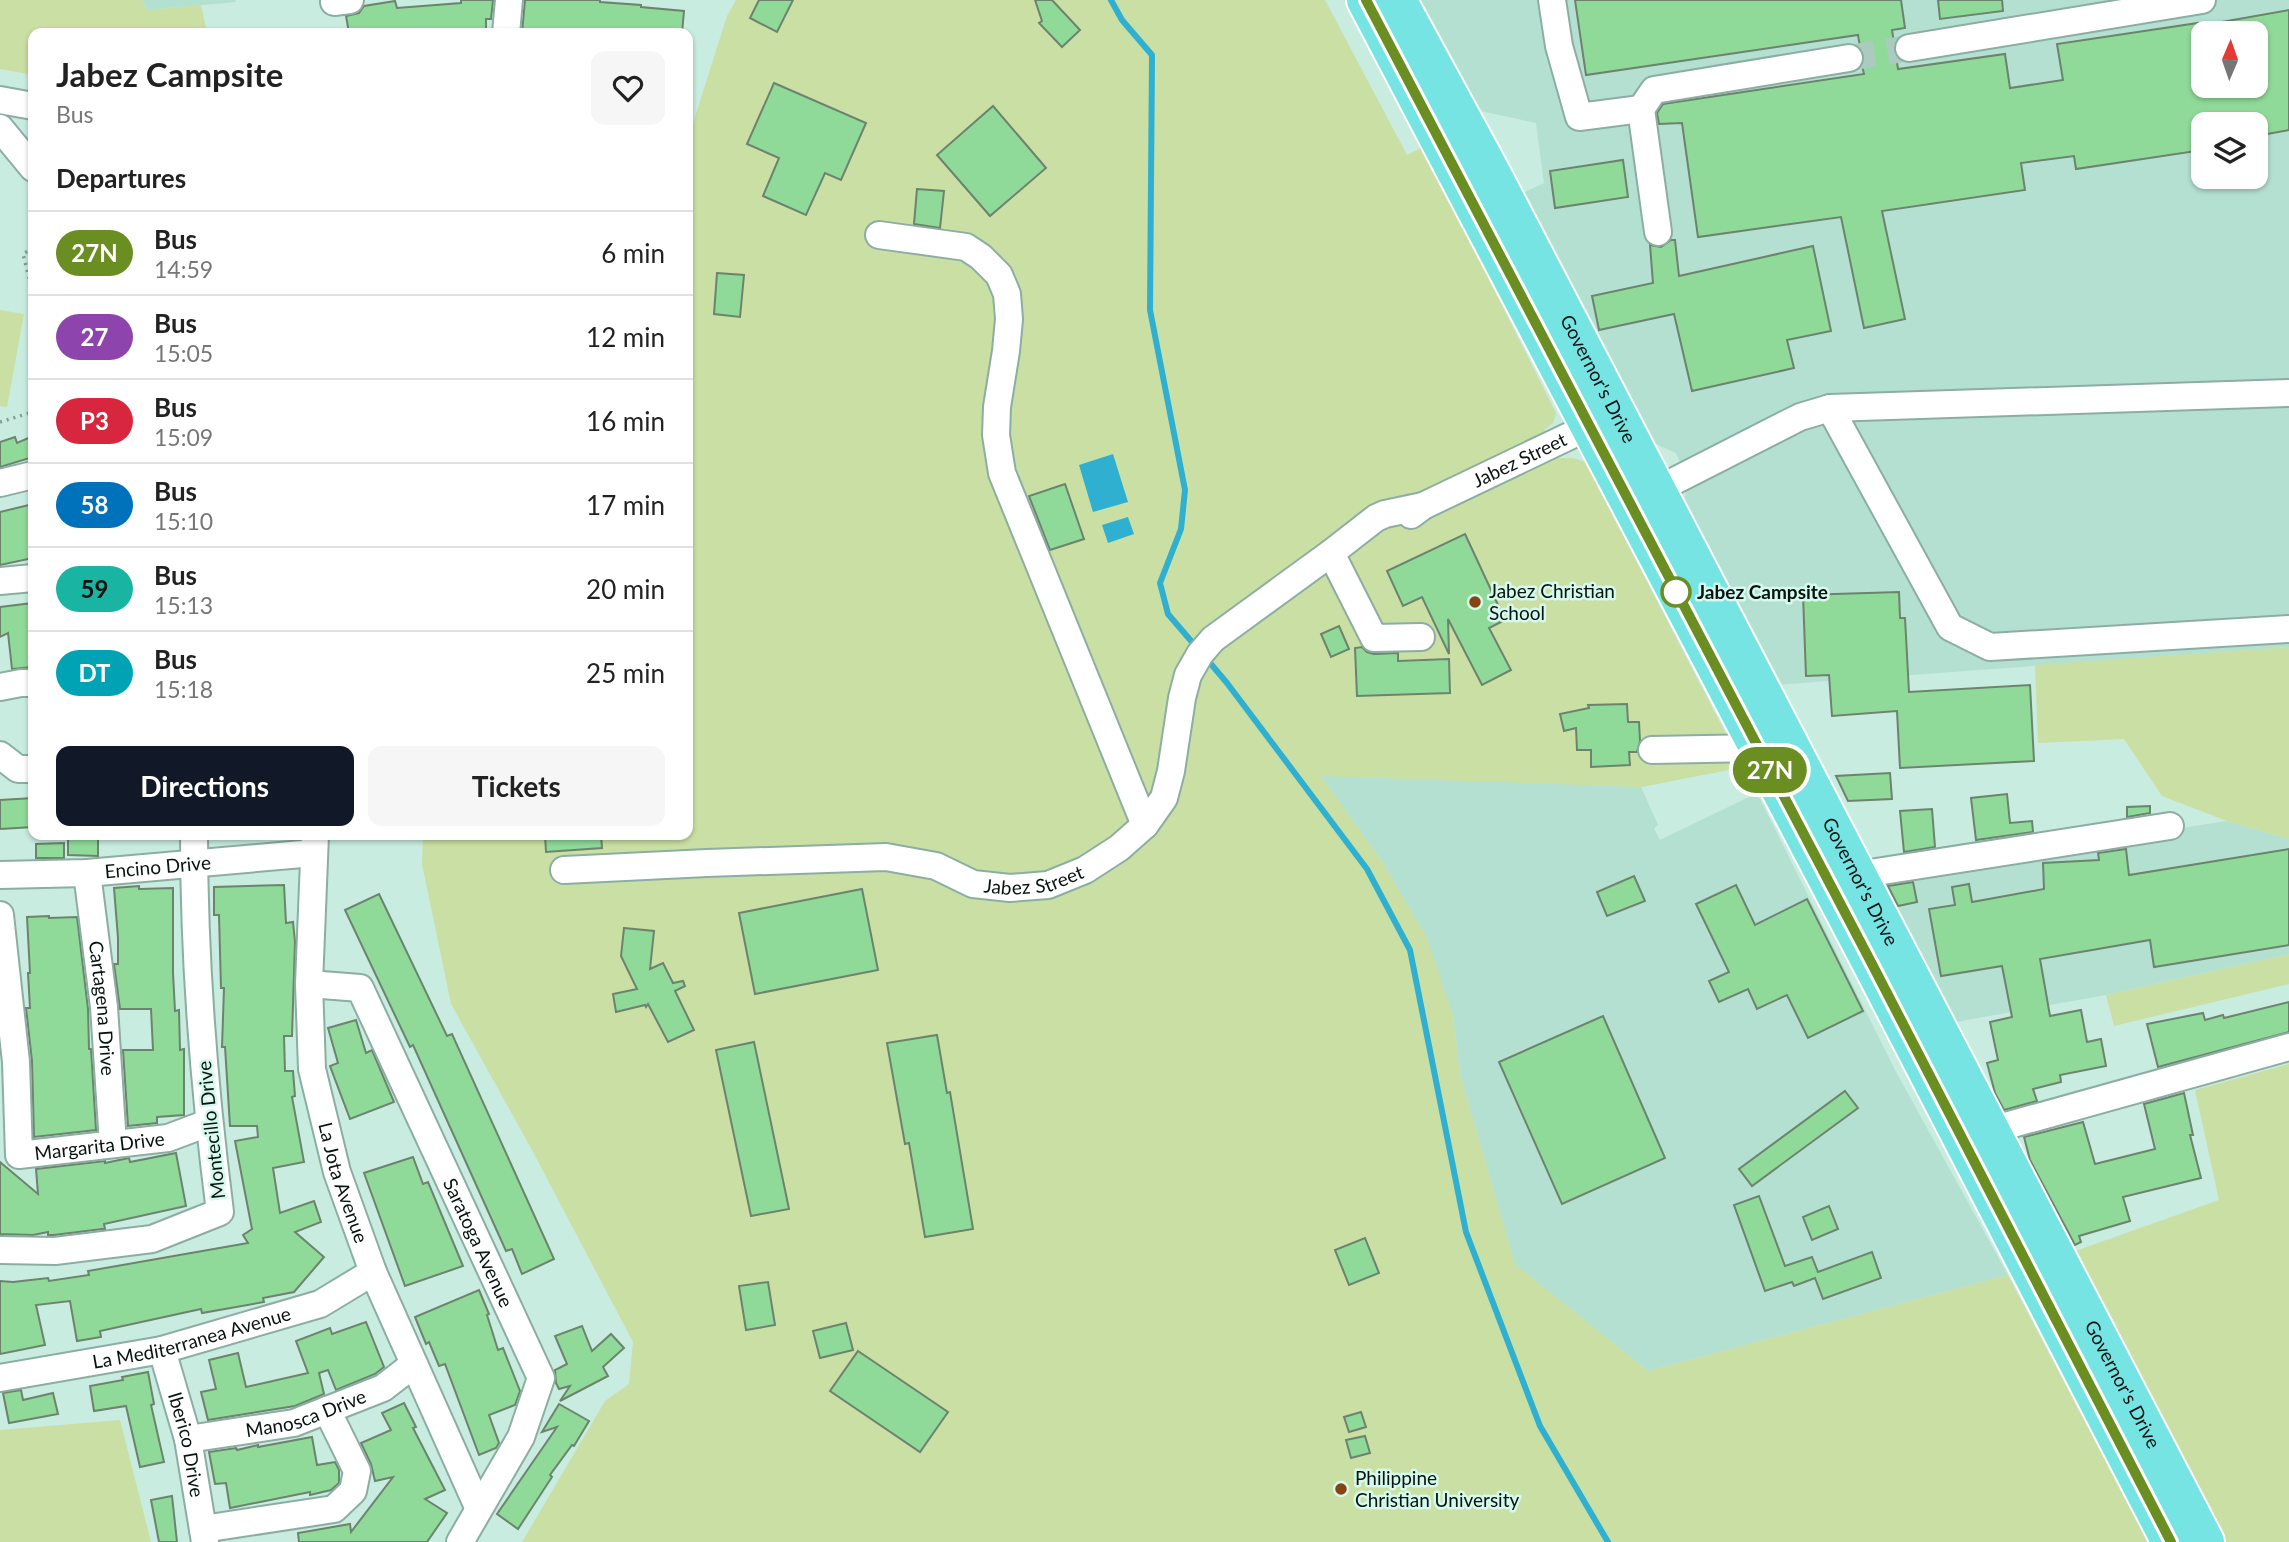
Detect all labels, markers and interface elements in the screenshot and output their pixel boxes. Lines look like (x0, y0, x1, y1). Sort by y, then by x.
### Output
north arrow (2191, 21, 2268, 98)
map controls (2191, 21, 2268, 189)
button: heart (591, 51, 665, 125)
text: Jabez Campsite (56, 54, 283, 94)
text: Bus (56, 100, 93, 128)
button: layers (2191, 112, 2268, 189)
text: Departures (56, 162, 186, 194)
text: Bus (154, 223, 197, 255)
text: 6 min (601, 237, 665, 269)
text: 27N (71, 238, 118, 267)
text: 14:59 (154, 255, 213, 283)
text: Bus (154, 307, 197, 339)
street label: Governor's Drive (1556, 311, 1642, 446)
text: 12 min (586, 321, 665, 353)
text: 27 (81, 322, 108, 351)
text: 15:05 (154, 339, 213, 367)
text: Bus (154, 391, 197, 423)
text: 16 min (586, 405, 665, 437)
text: P3 (80, 406, 109, 435)
text: 15:09 (154, 423, 213, 451)
street label: Jabez Street (1469, 427, 1570, 492)
text: Bus (154, 475, 197, 507)
text: 17 min (586, 489, 665, 521)
text: 58 (81, 490, 108, 519)
text: 15:10 (154, 507, 213, 535)
text: Bus (154, 559, 197, 591)
text: 20 min (586, 573, 665, 605)
text: 59 (81, 574, 108, 603)
marker: Jabez Campsite (1661, 577, 1691, 607)
place label: Jabez Christian School (1489, 579, 1615, 624)
place label: Jabez Campsite (1697, 580, 1828, 603)
text: 15:13 (154, 591, 213, 619)
marker: Jabez Christian School (1467, 594, 1483, 610)
text: Bus (154, 643, 197, 675)
text: 25 min (586, 657, 665, 689)
text: DT (78, 658, 111, 687)
text: 15:18 (154, 675, 213, 703)
button: Directions (56, 746, 354, 826)
button: Tickets (368, 746, 665, 826)
line badge: 27N (1730, 747, 1810, 793)
text: 27N (1747, 755, 1793, 784)
street label: Governor's Drive (1818, 813, 1904, 949)
street label: Encino Drive (104, 850, 212, 882)
street label: Jabez Street (983, 860, 1087, 899)
street label: Cartagena Drive (85, 939, 120, 1076)
street label: Montecillo Drive (192, 1060, 229, 1200)
street label: La Jota Avenue (314, 1120, 374, 1246)
street label: Margarita Drive (33, 1126, 166, 1164)
street label: Saratoga Avenue (439, 1174, 519, 1311)
street label: La Mediterranea Avenue (91, 1301, 293, 1373)
street label: Governor's Drive (2080, 1316, 2166, 1452)
street label: Manosca Drive (244, 1384, 369, 1441)
street label: Iberico Drive (164, 1389, 209, 1499)
place label: Philippine Christian University (1355, 1466, 1519, 1511)
marker: Philippine Christian University (1333, 1481, 1349, 1497)

